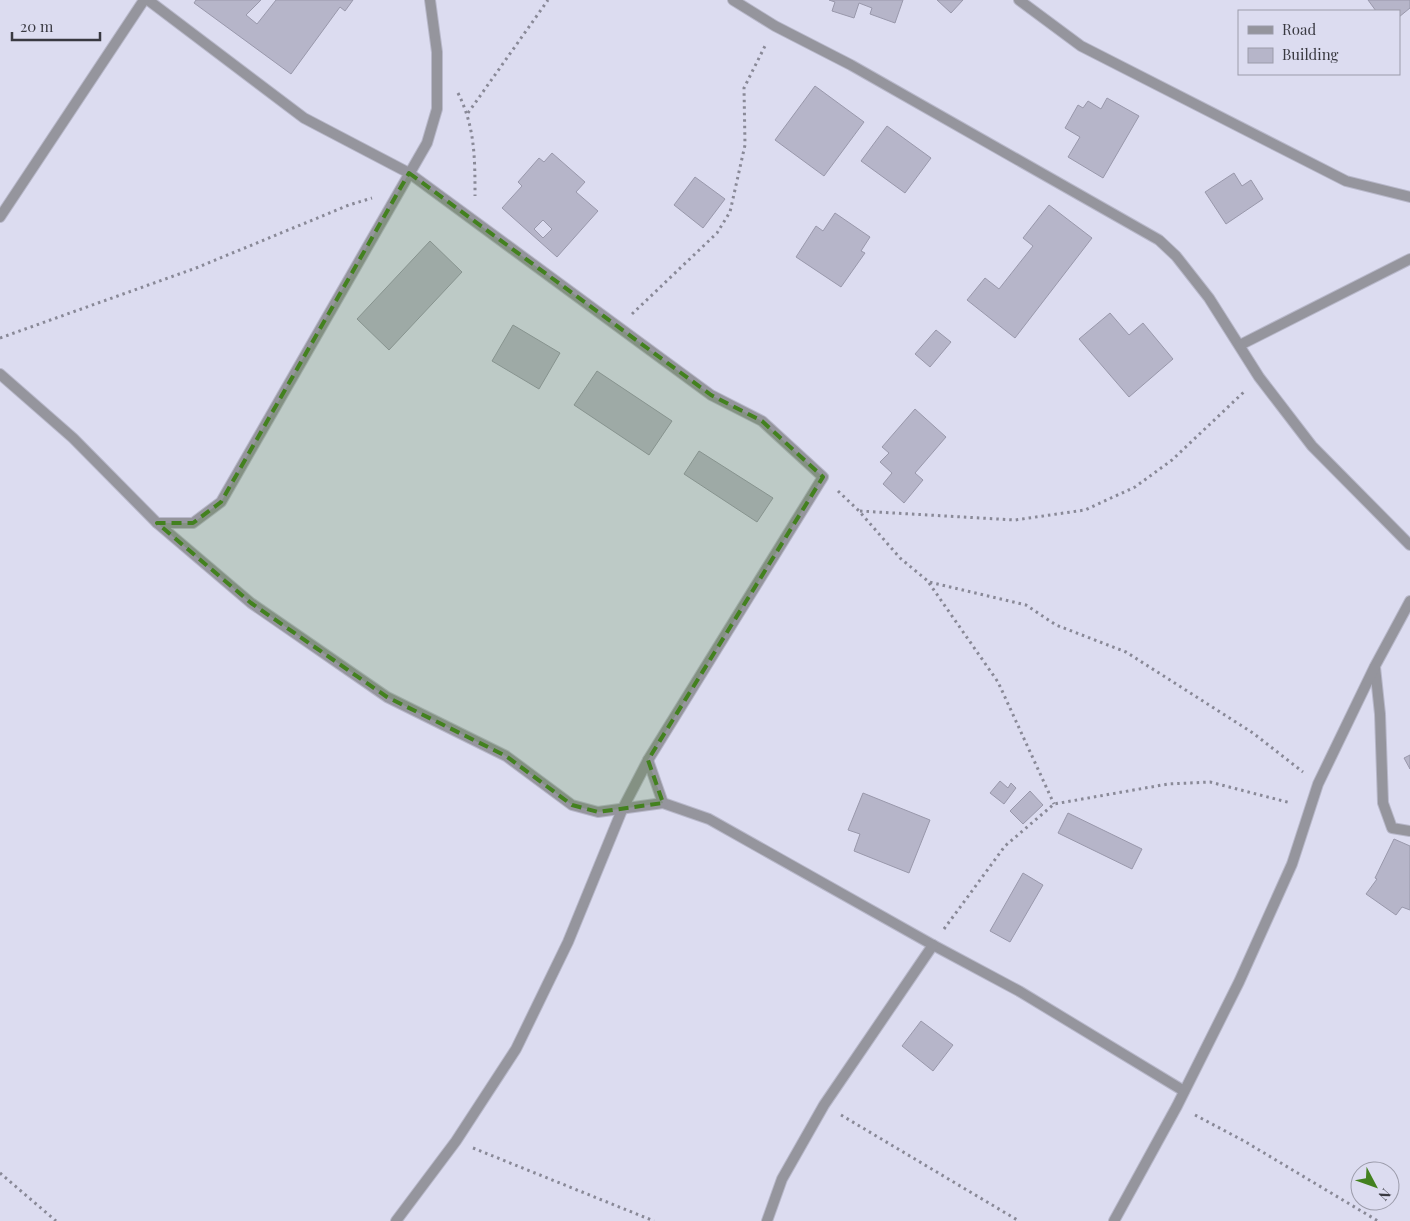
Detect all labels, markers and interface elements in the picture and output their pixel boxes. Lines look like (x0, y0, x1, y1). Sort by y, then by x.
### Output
scale bar (12, 10, 100, 42)
legend (1238, 10, 1400, 75)
text: 20 m (20, 16, 54, 36)
text: Road (1282, 19, 1316, 39)
text: Building (1282, 44, 1339, 64)
north arrow (1350, 1161, 1400, 1211)
text: N (1375, 1185, 1396, 1205)

